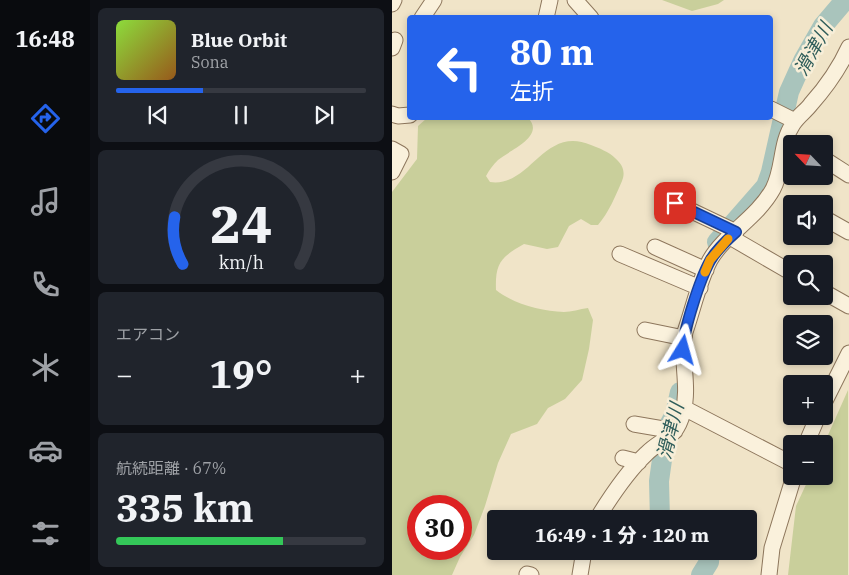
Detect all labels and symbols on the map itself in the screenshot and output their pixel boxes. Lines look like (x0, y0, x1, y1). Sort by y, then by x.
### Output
water label: 滑津川 (789, 17, 838, 80)
north arrow (783, 135, 833, 185)
pin (654, 182, 696, 224)
position arrow (656, 323, 708, 375)
water label: 滑津川 (651, 399, 689, 462)
speed limit sign: 30 (407, 495, 472, 560)

